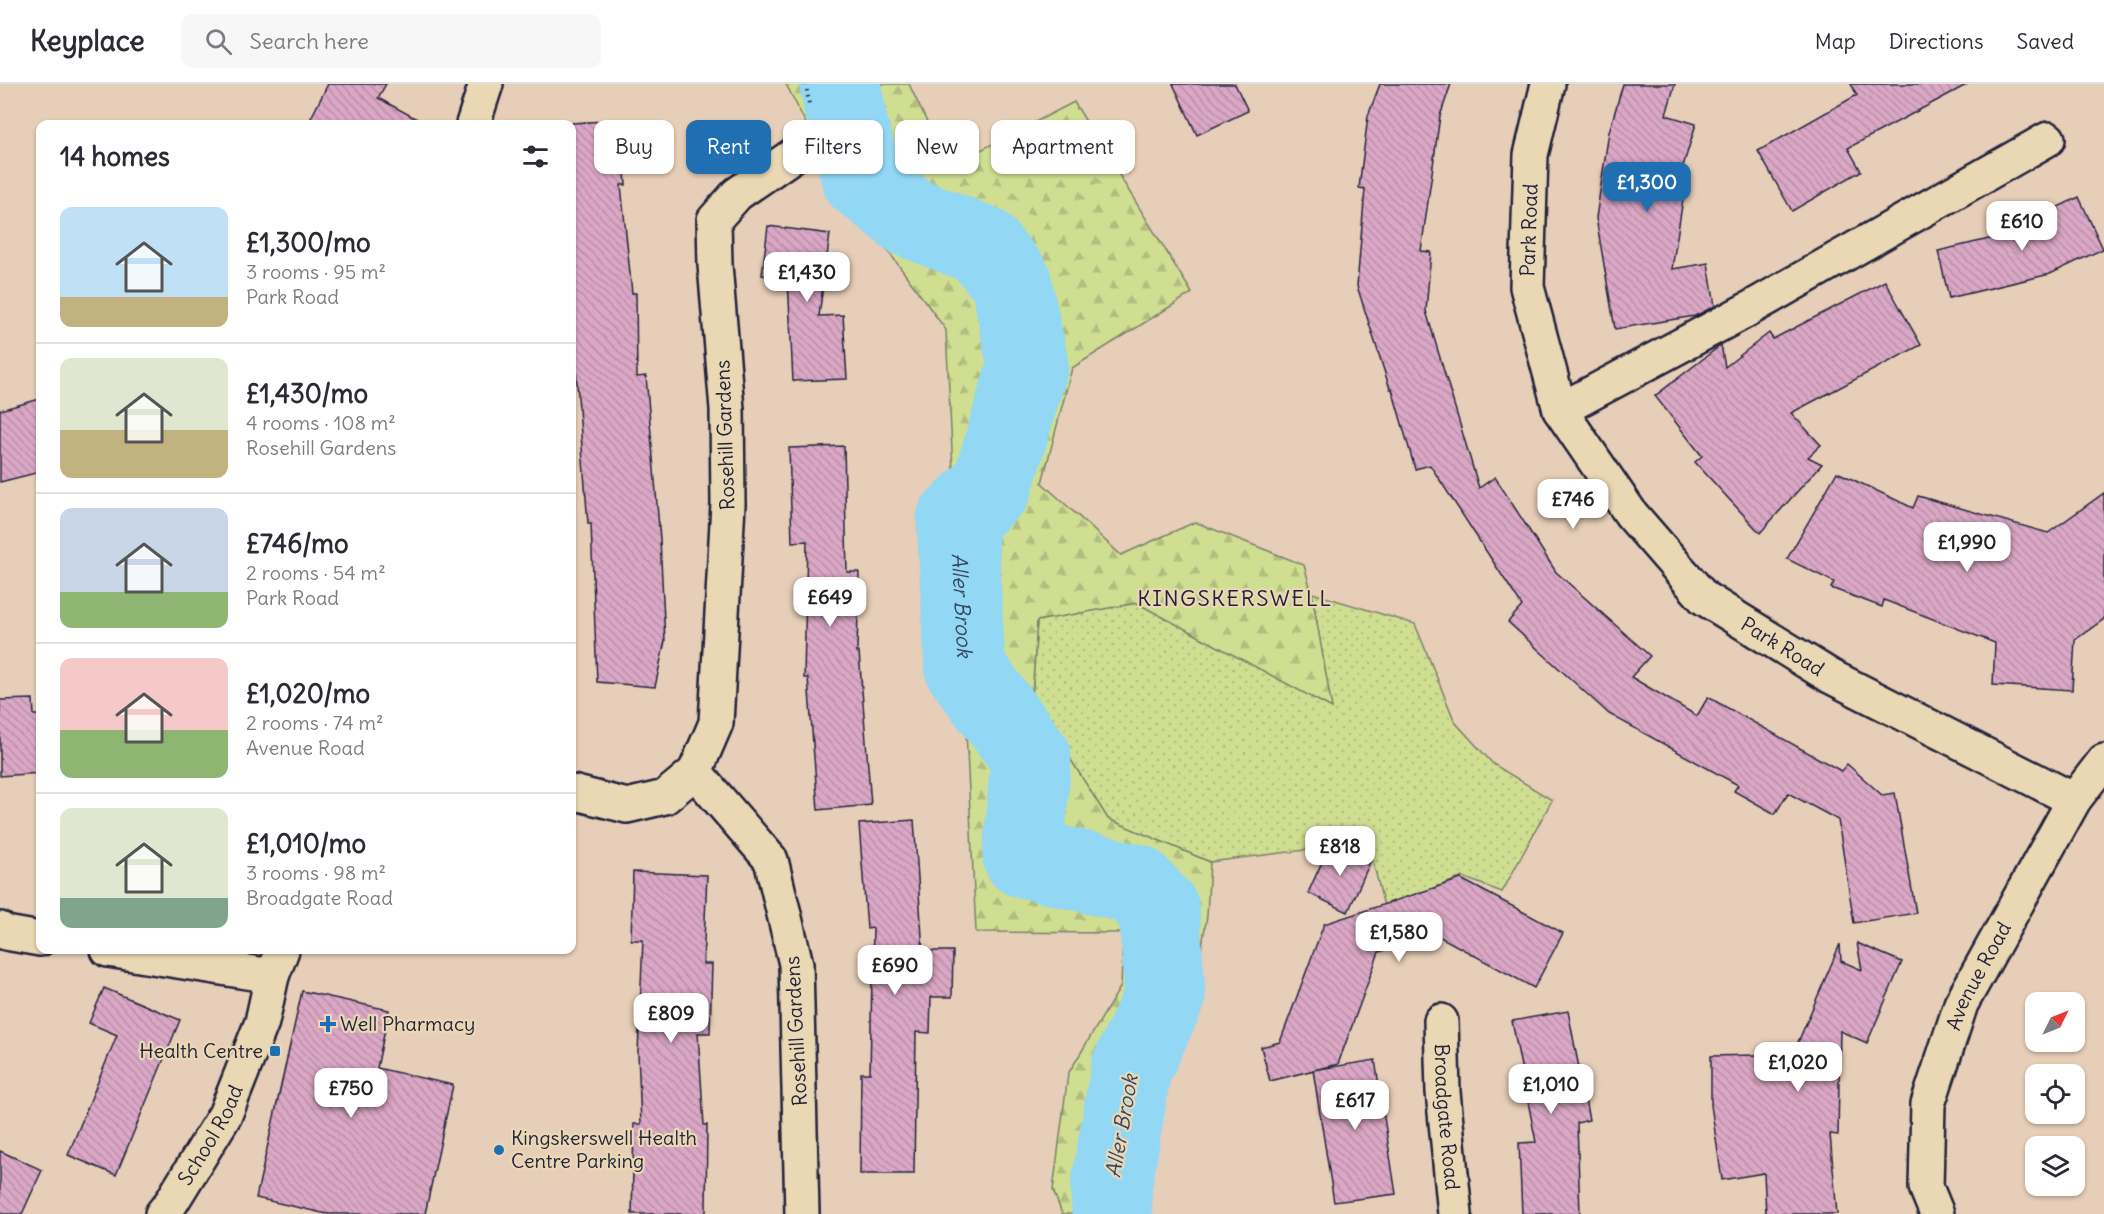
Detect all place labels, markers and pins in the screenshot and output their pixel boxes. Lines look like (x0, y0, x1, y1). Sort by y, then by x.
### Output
pin: £1,300 (1598, 162, 1696, 213)
pin: £610 (1986, 201, 2058, 252)
pin: £1,430 (758, 252, 856, 303)
pin: £746 (1537, 479, 1609, 530)
pin: £1,990 (1918, 522, 2016, 573)
pin: £649 (794, 577, 866, 628)
pin: £818 (1304, 826, 1376, 877)
pin: £1,580 (1350, 912, 1448, 963)
pin: £690 (859, 945, 931, 996)
pin: £809 (635, 993, 707, 1044)
place label: Well Pharmacy (340, 1011, 475, 1036)
marker: Well Pharmacy (321, 1017, 335, 1031)
place label: Health Centre (139, 1038, 263, 1063)
pin: £1,020 (1749, 1042, 1847, 1093)
marker: Health Centre (268, 1044, 282, 1058)
pin: £1,010 (1502, 1064, 1600, 1115)
pin: £750 (315, 1068, 387, 1119)
pin: £617 (1319, 1080, 1391, 1131)
place label: Kingskerswell Health Centre Parking (511, 1125, 697, 1173)
marker: Kingskerswell Health Centre Parking (492, 1143, 506, 1157)

